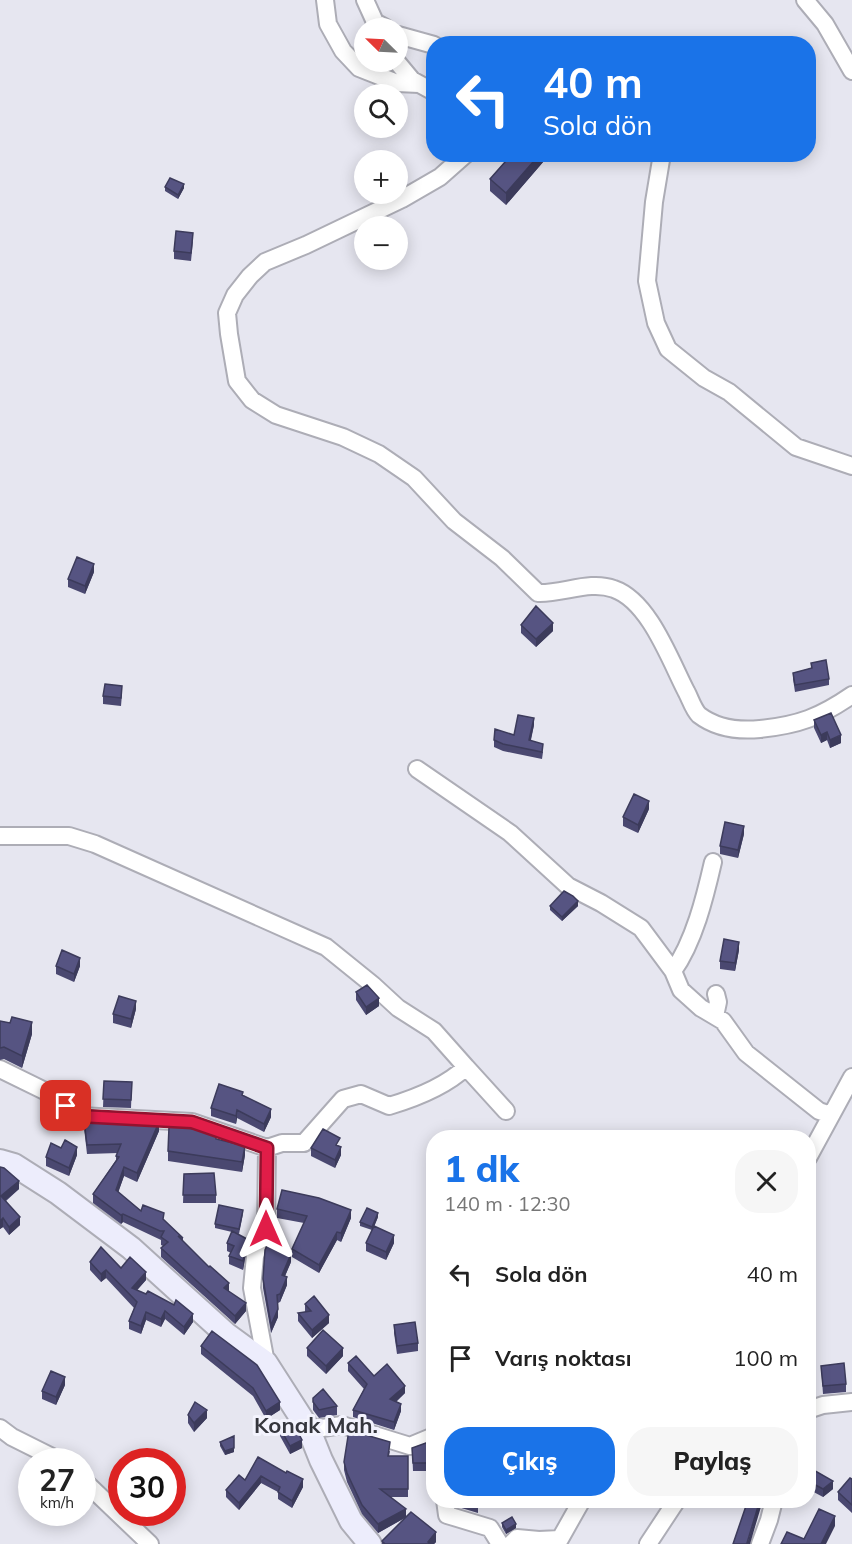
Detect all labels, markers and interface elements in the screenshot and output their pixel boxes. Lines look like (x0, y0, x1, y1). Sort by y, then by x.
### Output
north arrow (354, 18, 408, 72)
map controls (354, 18, 408, 270)
text: 40 m (543, 56, 643, 109)
icon: left (444, 60, 522, 138)
button: search (354, 84, 408, 138)
text: Sola dön (543, 108, 652, 142)
button: + (354, 150, 408, 204)
button: − (354, 216, 408, 270)
pin (40, 1080, 91, 1131)
icon: arrive (49, 1089, 82, 1122)
text: 1 dk (444, 1146, 519, 1191)
button: close (735, 1150, 798, 1213)
text: 140 m · 12:30 (444, 1191, 570, 1216)
position arrow (234, 1197, 298, 1261)
icon: left (444, 1258, 477, 1291)
text: Sola dön (495, 1260, 588, 1288)
text: 40 m (747, 1260, 798, 1288)
icon: arrive (444, 1342, 477, 1375)
text: Varış noktası (495, 1344, 631, 1372)
text: 100 m (733, 1344, 798, 1372)
district label: Konak Mah. (254, 1411, 378, 1439)
button: Çıkış (444, 1427, 615, 1496)
button: Paylaş (627, 1427, 798, 1496)
speed limit sign: 30 (108, 1448, 186, 1526)
text: 27 (39, 1461, 75, 1499)
text: km/h (40, 1493, 74, 1512)

